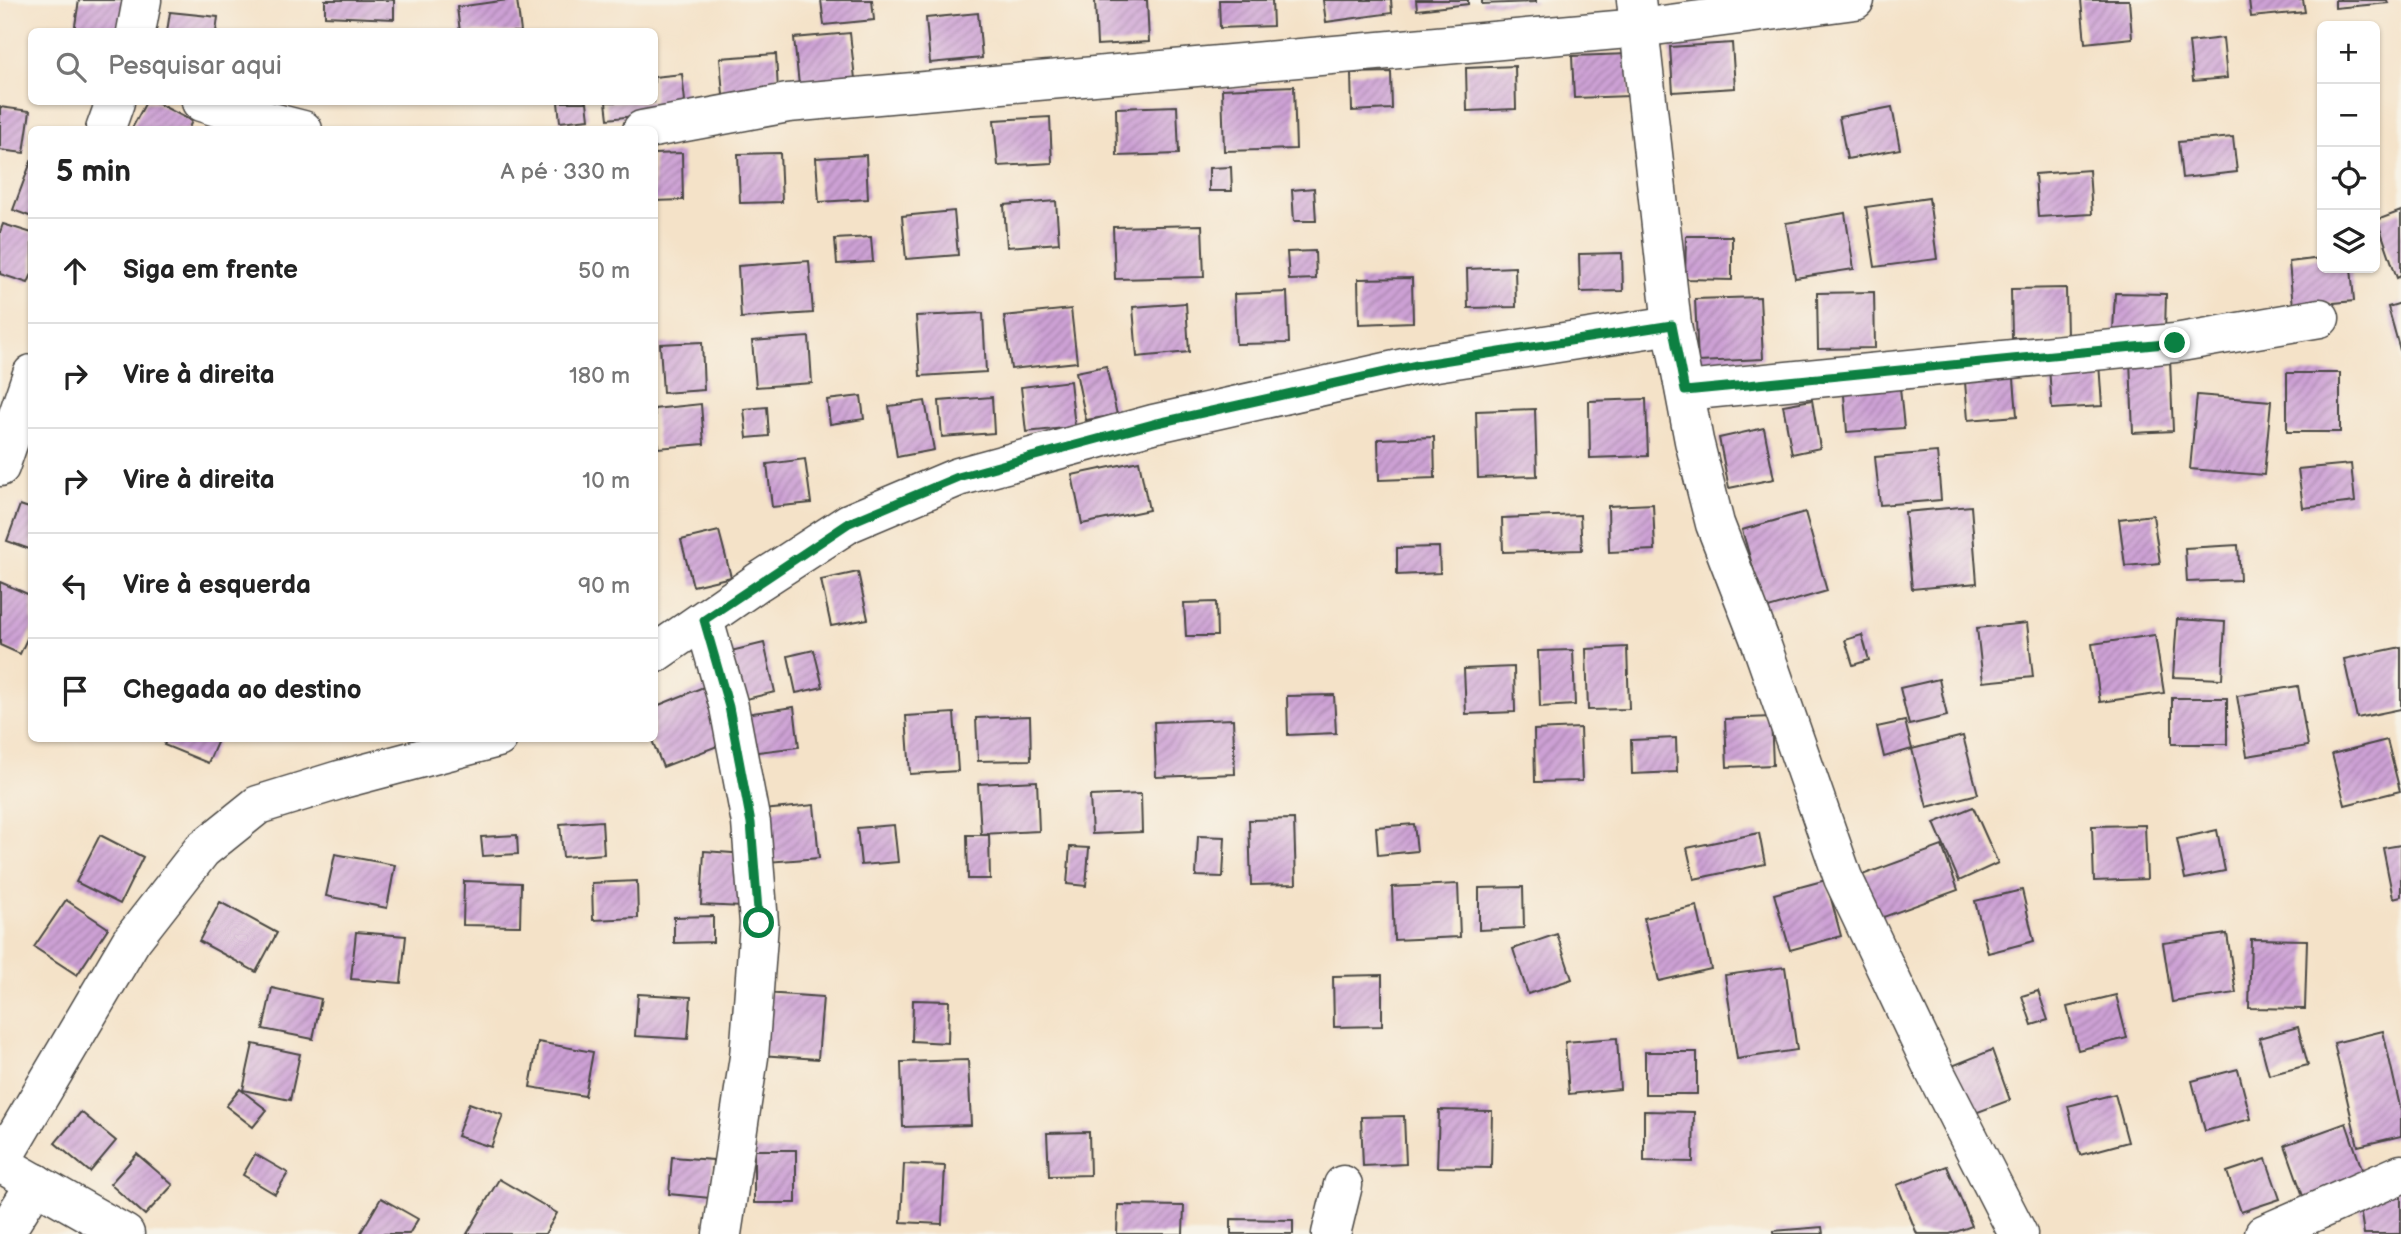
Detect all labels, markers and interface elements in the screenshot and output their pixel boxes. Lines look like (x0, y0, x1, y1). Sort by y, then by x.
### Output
map controls (2317, 21, 2380, 273)
button: + (2317, 21, 2380, 84)
search box (28, 28, 658, 105)
icon: search (52, 48, 90, 86)
text: Pesquisar aqui (108, 51, 282, 82)
button: − (2317, 84, 2380, 147)
button: locate (2317, 147, 2380, 210)
text: 5 min (56, 154, 131, 190)
text: A pé · 330 m (501, 158, 630, 186)
button: layers (2317, 210, 2380, 273)
icon: ahead (56, 252, 94, 290)
text: Siga em frente (123, 255, 298, 286)
text: 50 m (578, 257, 630, 285)
route end (2159, 327, 2190, 358)
icon: right (56, 357, 94, 395)
text: Vire à direita (123, 360, 275, 391)
text: 180 m (569, 362, 630, 390)
icon: right (56, 462, 94, 500)
text: Vire à direita (123, 465, 275, 496)
text: 10 m (582, 467, 630, 495)
icon: left (56, 567, 94, 605)
text: Vire à esquerda (123, 570, 311, 601)
text: 90 m (578, 572, 630, 600)
icon: arrive (56, 672, 94, 710)
text: Chegada ao destino (123, 675, 361, 706)
route start (743, 907, 774, 938)

